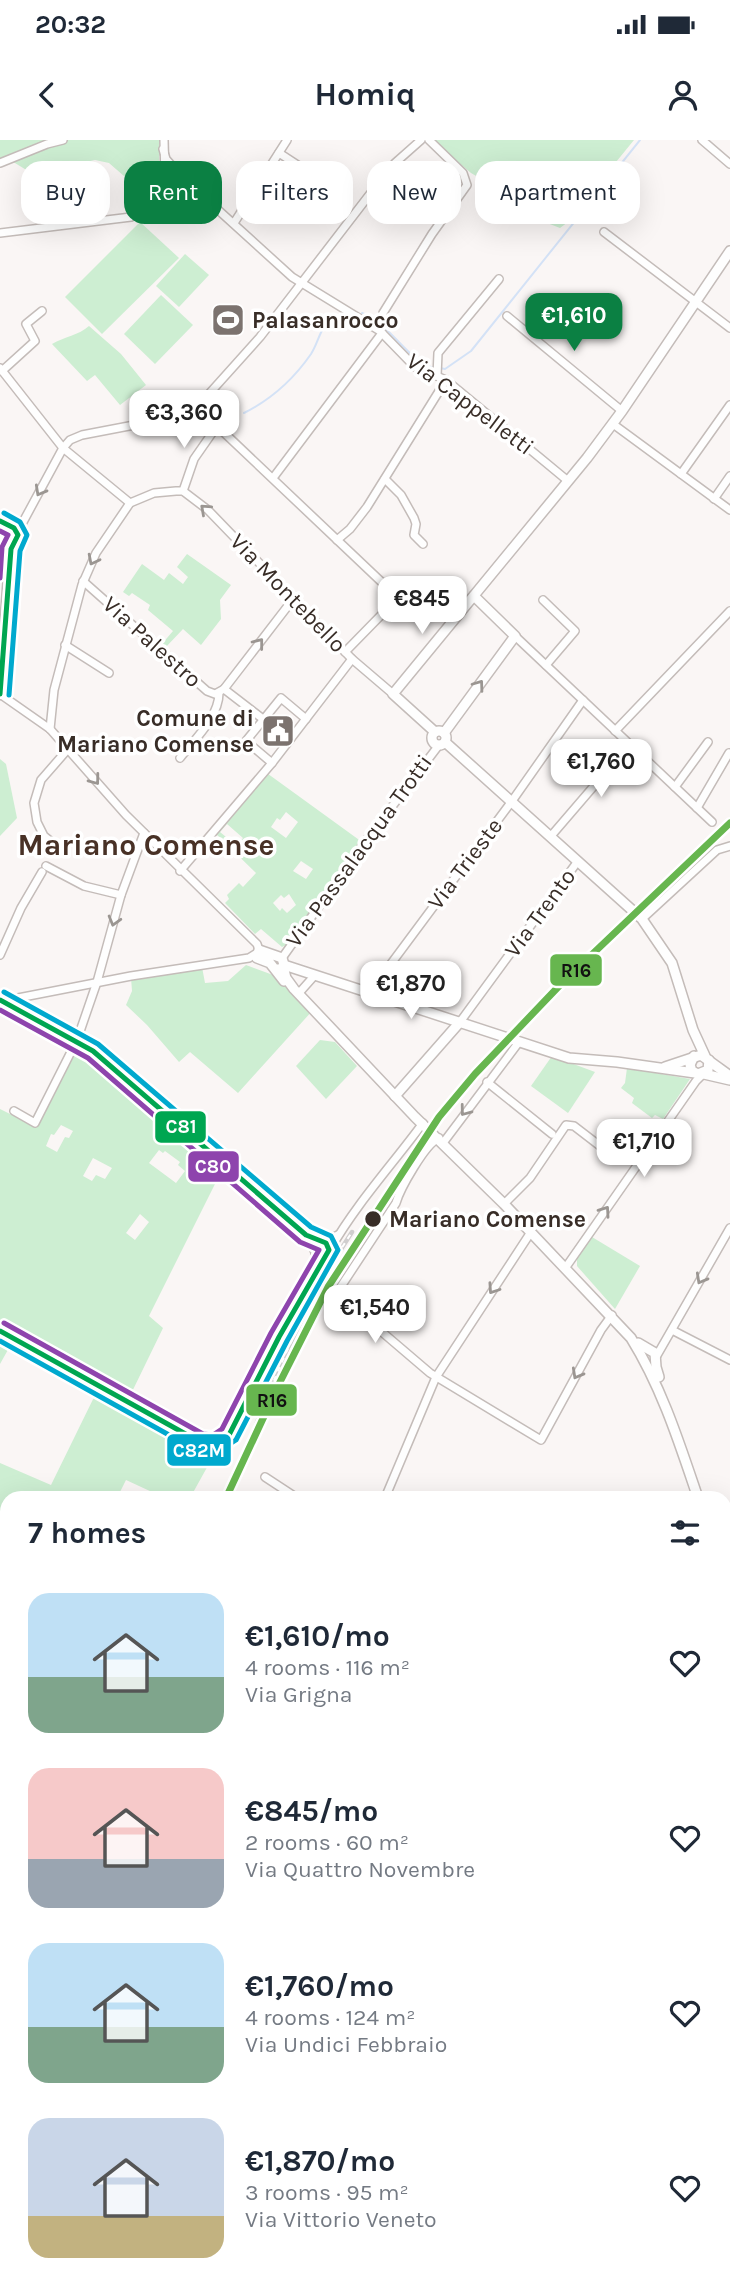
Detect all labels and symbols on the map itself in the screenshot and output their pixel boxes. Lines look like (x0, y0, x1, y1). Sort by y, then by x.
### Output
pin: €1,610 (517, 294, 631, 353)
sports icon: Palasanrocco (209, 301, 247, 339)
place label: Palasanrocco (252, 307, 399, 334)
street label: Via Cappelletti (401, 347, 539, 461)
pin: €3,360 (127, 390, 241, 450)
one-way arrow (34, 483, 48, 496)
one-way arrow (200, 505, 213, 517)
street label: Via Montebello (224, 528, 352, 658)
one-way arrow (87, 553, 101, 566)
pin: €845 (381, 576, 463, 636)
street label: Via Palestro (97, 591, 207, 693)
one-way arrow (250, 639, 263, 651)
one-way arrow (471, 680, 484, 692)
place label: Comune di Mariano Comense (57, 705, 254, 758)
public building icon: Comune di Mariano Comense (259, 712, 297, 750)
pin: €1,760 (544, 740, 658, 799)
street label: Via Passalacqua Trotti (280, 749, 438, 953)
one-way arrow (87, 772, 99, 785)
street label: Via Trieste (422, 813, 508, 915)
district label: Mariano Comense (18, 827, 274, 863)
street label: Via Trento (499, 863, 581, 963)
one-way arrow (108, 915, 122, 927)
line badge: R16 (549, 953, 603, 987)
text: R16 (561, 960, 591, 982)
pin: €1,870 (354, 962, 468, 1021)
one-way arrow (461, 1103, 473, 1116)
line badge: C81 (154, 1110, 207, 1144)
text: C81 (165, 1116, 197, 1138)
pin: €1,710 (587, 1119, 701, 1179)
line badge: C80 (187, 1150, 240, 1183)
text: C80 (195, 1156, 231, 1178)
place label: Mariano Comense (389, 1206, 586, 1233)
one-way arrow (597, 1206, 610, 1219)
marker: Mariano Comense (363, 1209, 383, 1229)
one-way arrow (696, 1272, 709, 1285)
one-way arrow (488, 1281, 501, 1294)
pin: €1,540 (318, 1286, 432, 1345)
one-way arrow (572, 1366, 585, 1379)
line badge: R16 (245, 1383, 298, 1417)
text: R16 (257, 1390, 287, 1412)
line badge: C82M (166, 1433, 232, 1467)
text: C82M (173, 1440, 225, 1462)

